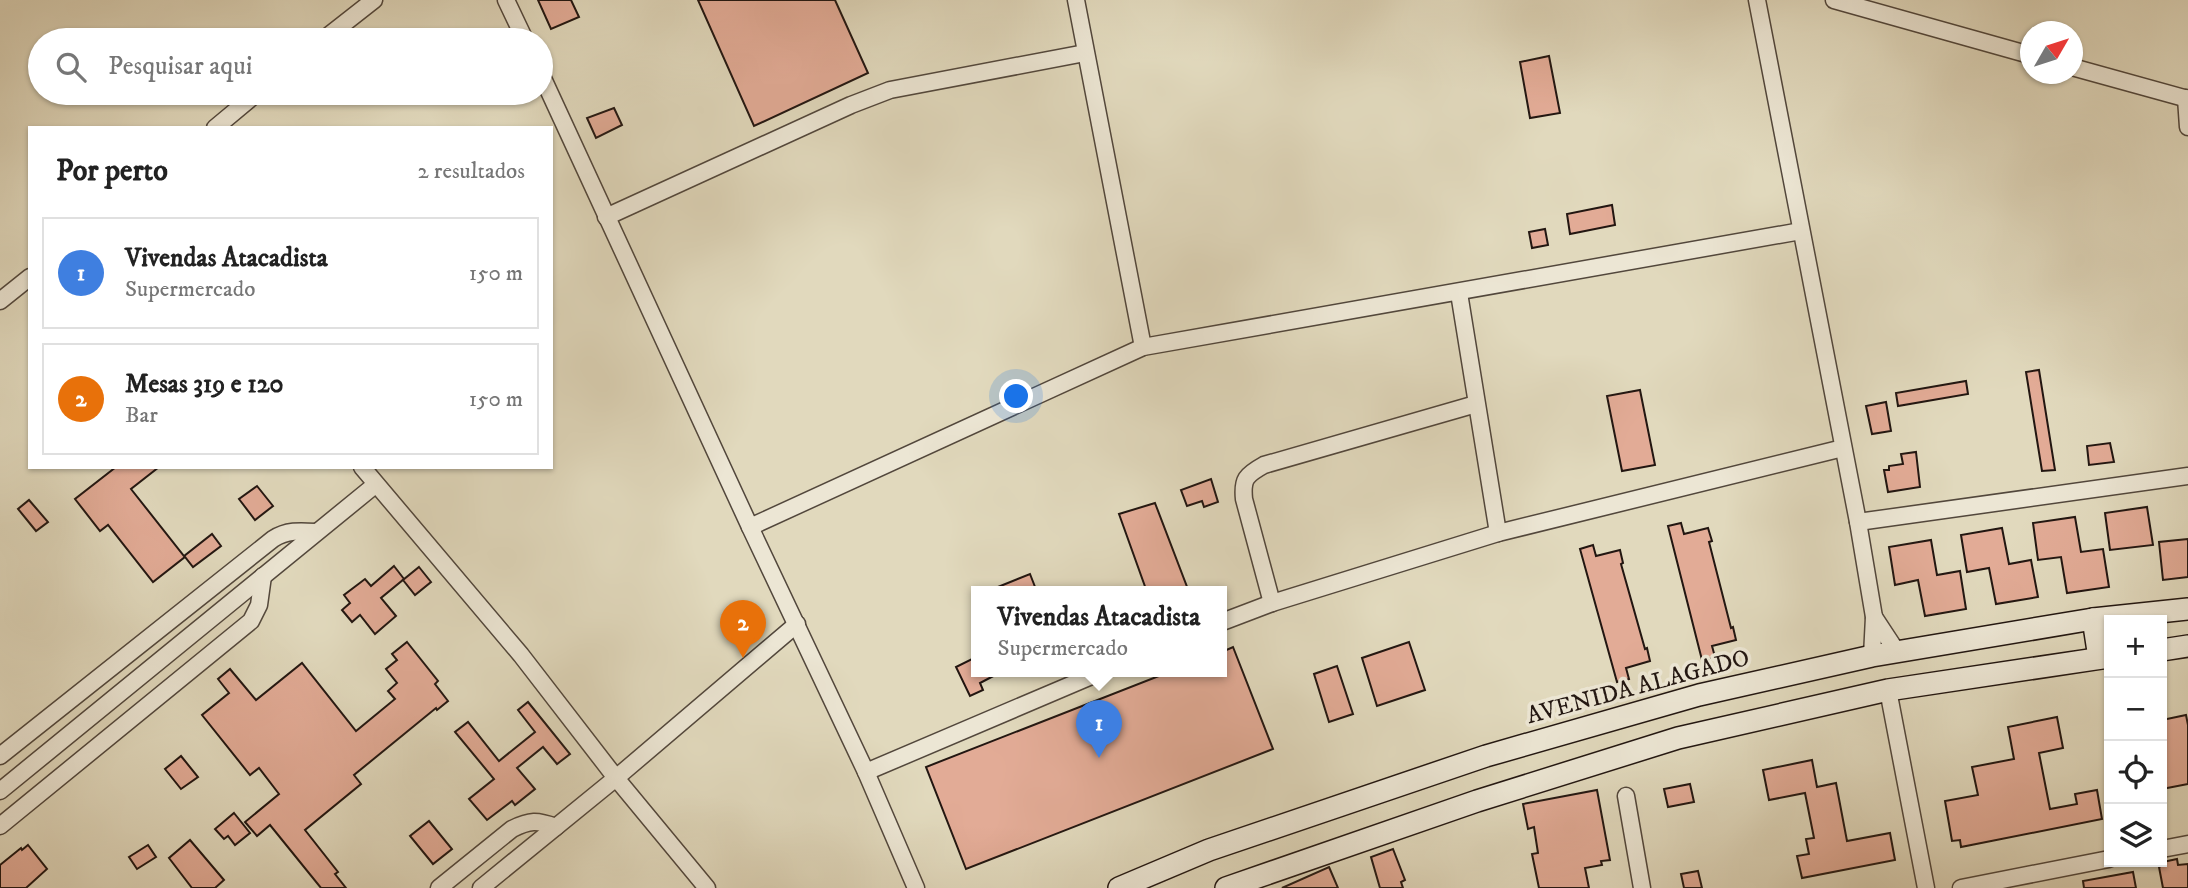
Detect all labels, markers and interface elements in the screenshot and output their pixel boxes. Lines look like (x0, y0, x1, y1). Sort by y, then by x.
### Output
north arrow (2020, 21, 2083, 84)
search box (28, 28, 553, 105)
icon: search (52, 48, 90, 86)
text: Pesquisar aqui (108, 50, 252, 83)
text: Por perto (56, 153, 168, 190)
text: 2 resultados (418, 157, 525, 186)
text: Vivendas Atacadista (125, 242, 328, 275)
text: 1 (77, 259, 85, 288)
text: 150 m (469, 259, 523, 288)
text: Supermercado (125, 275, 255, 304)
text: Mesas 319 e 120 (125, 368, 284, 401)
your location (999, 379, 1033, 413)
text: 2 (75, 385, 87, 414)
text: 150 m (469, 385, 523, 414)
text: Bar (125, 401, 158, 430)
popup (971, 586, 1227, 677)
pin: 2 (720, 600, 766, 658)
text: Vivendas Atacadista (998, 601, 1200, 634)
map controls (2104, 615, 2167, 867)
button: + (2104, 615, 2167, 678)
text: Supermercado (998, 634, 1128, 663)
street label: AVENIDA ALAGADO (1523, 643, 1753, 731)
button: − (2104, 678, 2167, 741)
pin: 1 (1076, 700, 1122, 758)
button: locate (2104, 741, 2167, 804)
button: layers (2104, 804, 2167, 867)

